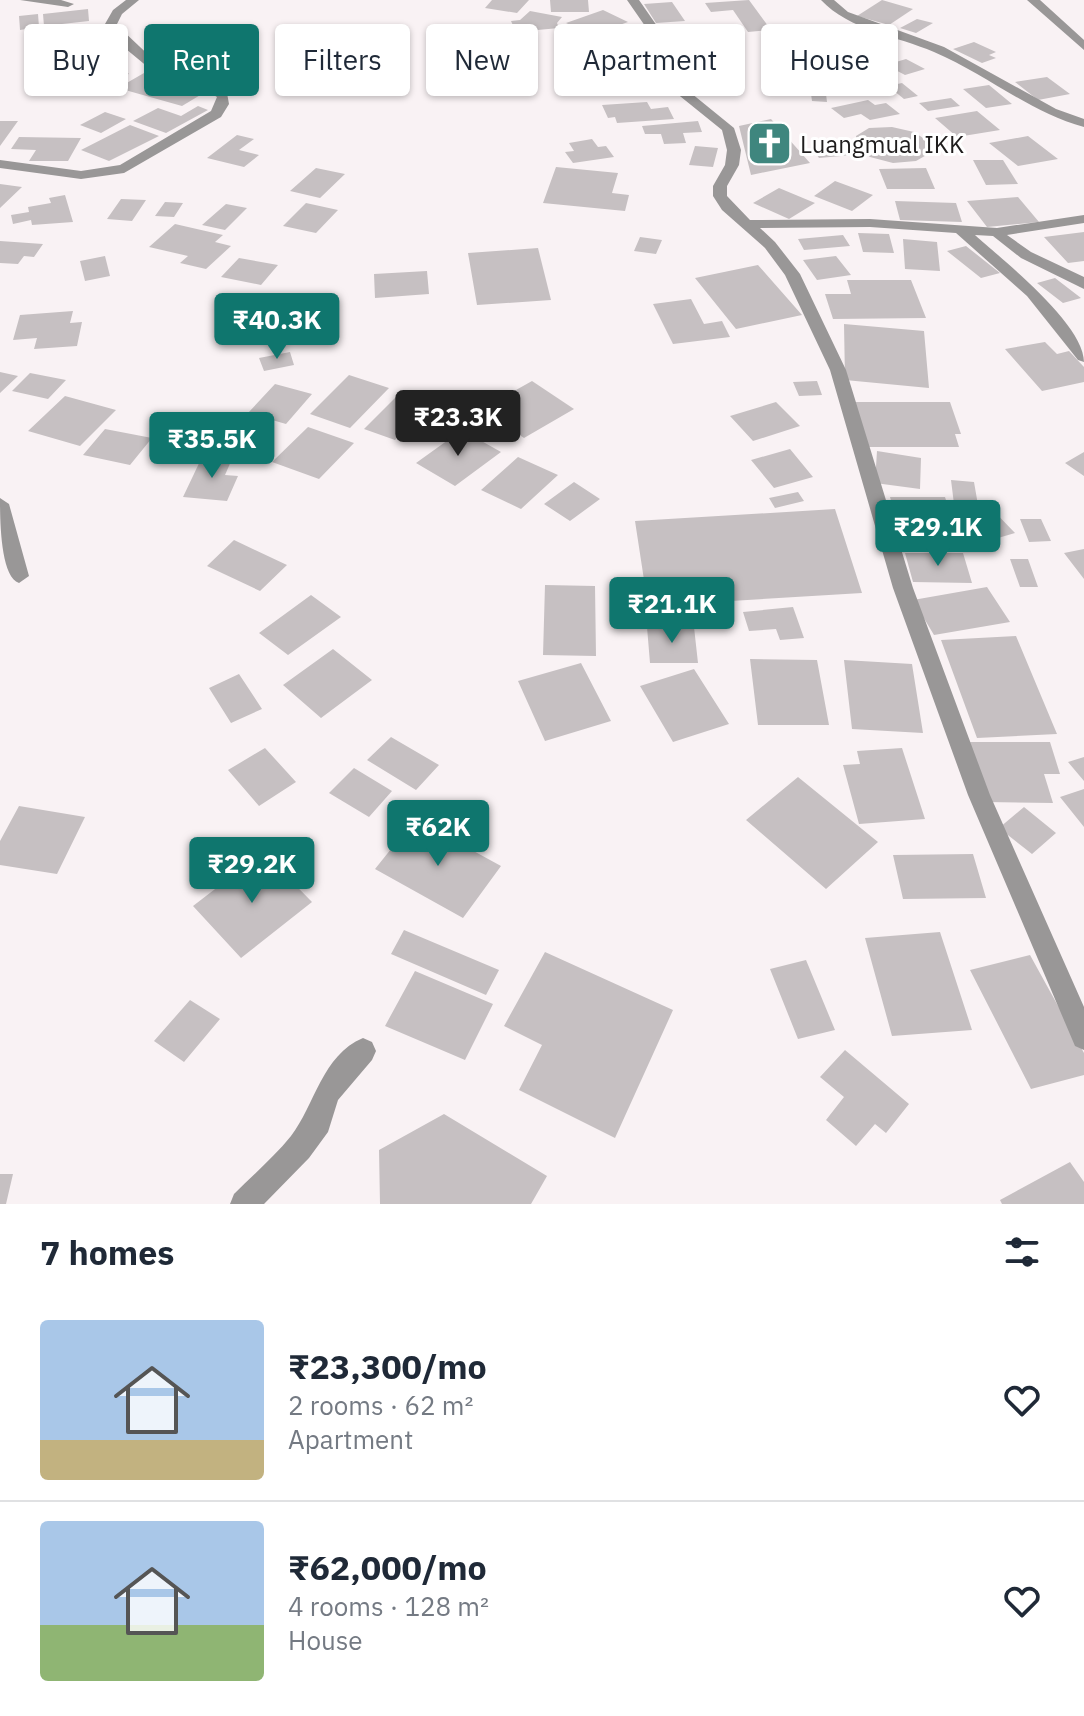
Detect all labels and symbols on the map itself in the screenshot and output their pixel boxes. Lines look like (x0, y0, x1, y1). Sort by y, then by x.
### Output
church icon: Luangmual IKK (745, 120, 793, 168)
place label: Luangmual IKK (800, 128, 964, 160)
pin: ₹40.3K (212, 293, 342, 361)
pin: ₹23.3K (393, 390, 523, 458)
pin: ₹35.5K (147, 412, 277, 480)
pin: ₹29.1K (873, 500, 1003, 568)
pin: ₹21.1K (607, 577, 737, 645)
pin: ₹62K (391, 800, 485, 868)
pin: ₹29.2K (187, 837, 317, 905)

